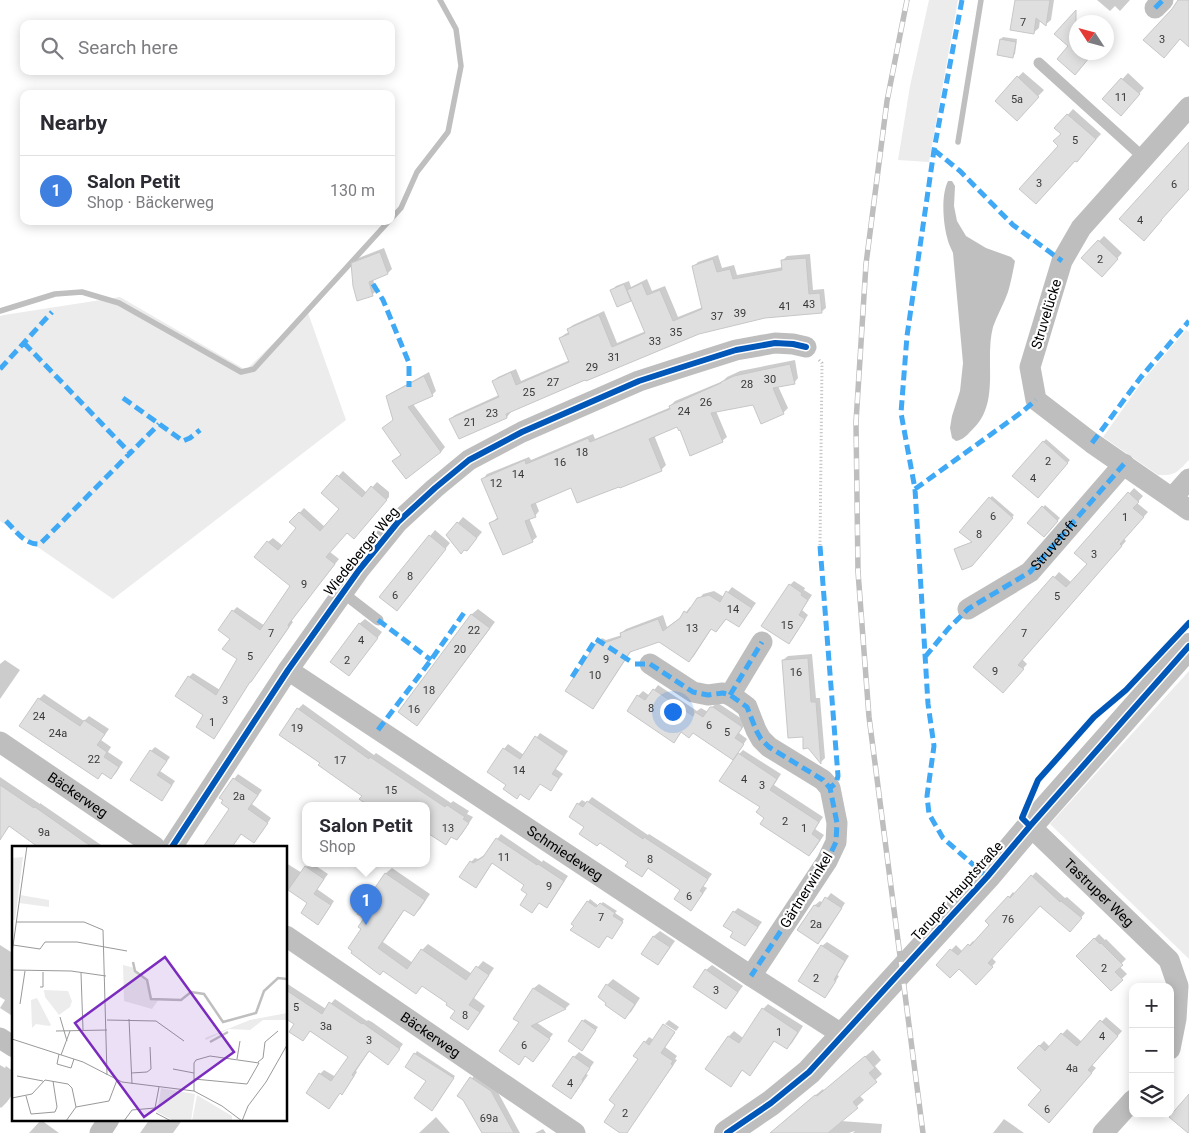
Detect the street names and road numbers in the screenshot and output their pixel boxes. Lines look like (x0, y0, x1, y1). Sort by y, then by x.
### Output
street label: Struvelücke (1028, 277, 1064, 351)
street label: Wiedeberger Weg (320, 503, 402, 599)
street label: Struvetoft (1027, 516, 1080, 573)
street label: Bäckerweg (45, 769, 111, 821)
street label: Schmiedeweg (524, 822, 606, 884)
street label: Taruper Hauptstraße (908, 838, 1006, 944)
street label: Gärtnerwinkel (776, 849, 836, 931)
street label: Tastruper Weg (1061, 855, 1137, 930)
street label: Bäckerweg (398, 1009, 464, 1061)

